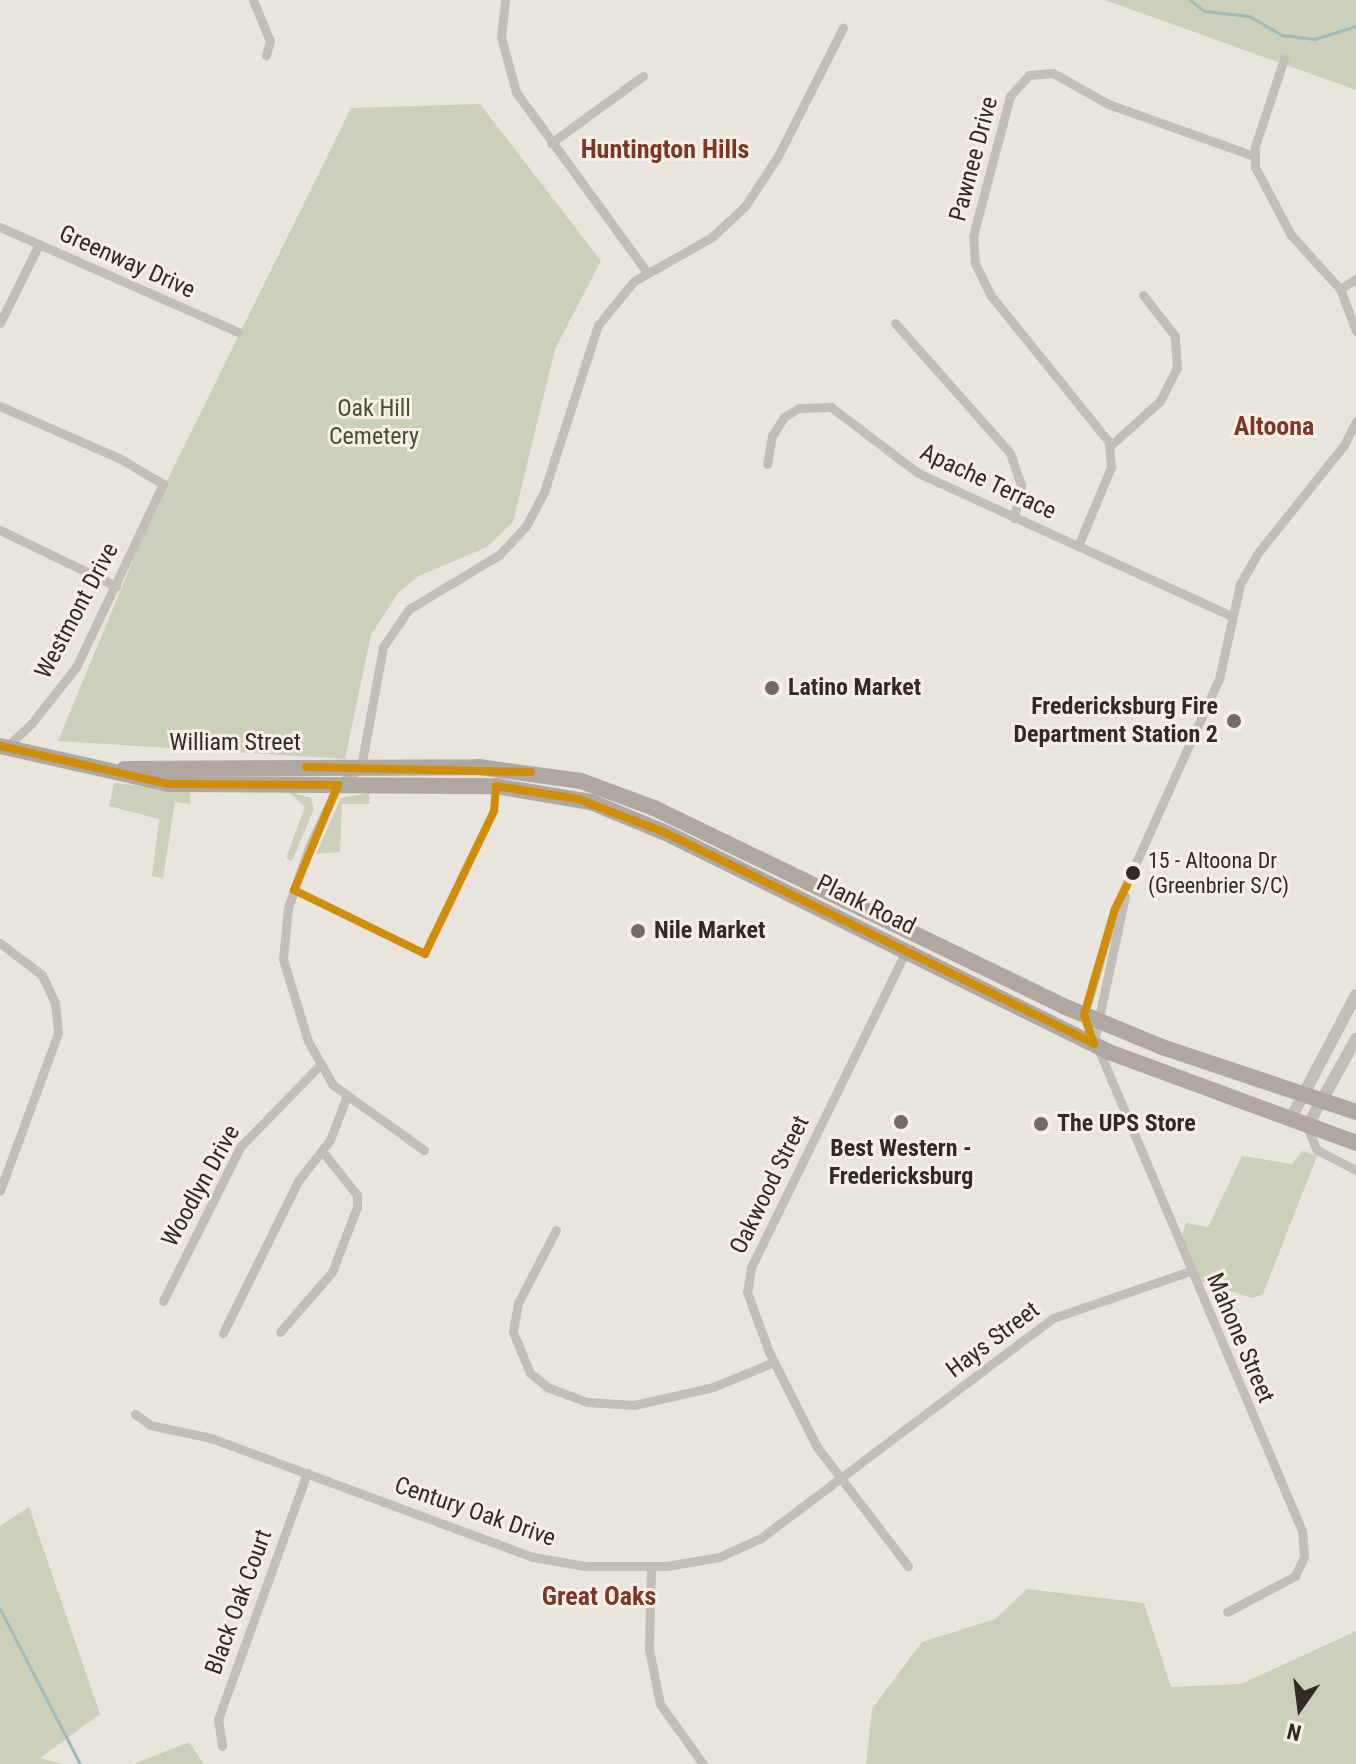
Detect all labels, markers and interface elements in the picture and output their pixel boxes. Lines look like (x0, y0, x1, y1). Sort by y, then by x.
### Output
street label: Pawnee Drive (944, 94, 1004, 224)
district label: Huntington Hills (581, 134, 749, 166)
street label: Greenway Drive (55, 219, 199, 305)
park label: Oak Hill Cemetery (329, 395, 419, 451)
district label: Altoona (1234, 411, 1314, 443)
street label: Apache Terrace (915, 438, 1061, 526)
street label: Westmont Drive (29, 538, 125, 684)
place label: Latino Market (788, 674, 921, 702)
marker: Latino Market (763, 679, 781, 697)
place label: Fredericksburg Fire Department Station 2 (1013, 693, 1218, 749)
marker: Fredericksburg Fire Department Station 2 (1225, 712, 1243, 730)
street label: William Street (169, 729, 301, 757)
place label: 15 - Altoona Dr (Greenbrier S/C) (1148, 847, 1289, 898)
marker: 15 - Altoona Dr (Greenbrier S/C) (1125, 865, 1141, 881)
street label: Plank Road (812, 869, 920, 941)
place label: Nile Market (654, 917, 765, 945)
marker: Nile Market (629, 922, 647, 940)
place label: The UPS Store (1057, 1110, 1196, 1138)
street label: Oakwood Street (724, 1111, 816, 1259)
marker: Best Western - Fredericksburg (892, 1113, 910, 1131)
marker: The UPS Store (1032, 1115, 1050, 1133)
street label: Woodlyn Drive (156, 1120, 246, 1252)
place label: Best Western - Fredericksburg (829, 1135, 973, 1191)
street label: Mahone Street (1200, 1269, 1280, 1407)
street label: Hays Street (941, 1296, 1045, 1384)
street label: Century Oak Drive (391, 1471, 559, 1553)
street label: Black Oak Court (199, 1526, 279, 1678)
district label: Great Oaks (542, 1581, 656, 1613)
north arrow (1260, 1668, 1340, 1748)
text: N (1285, 1718, 1304, 1746)

